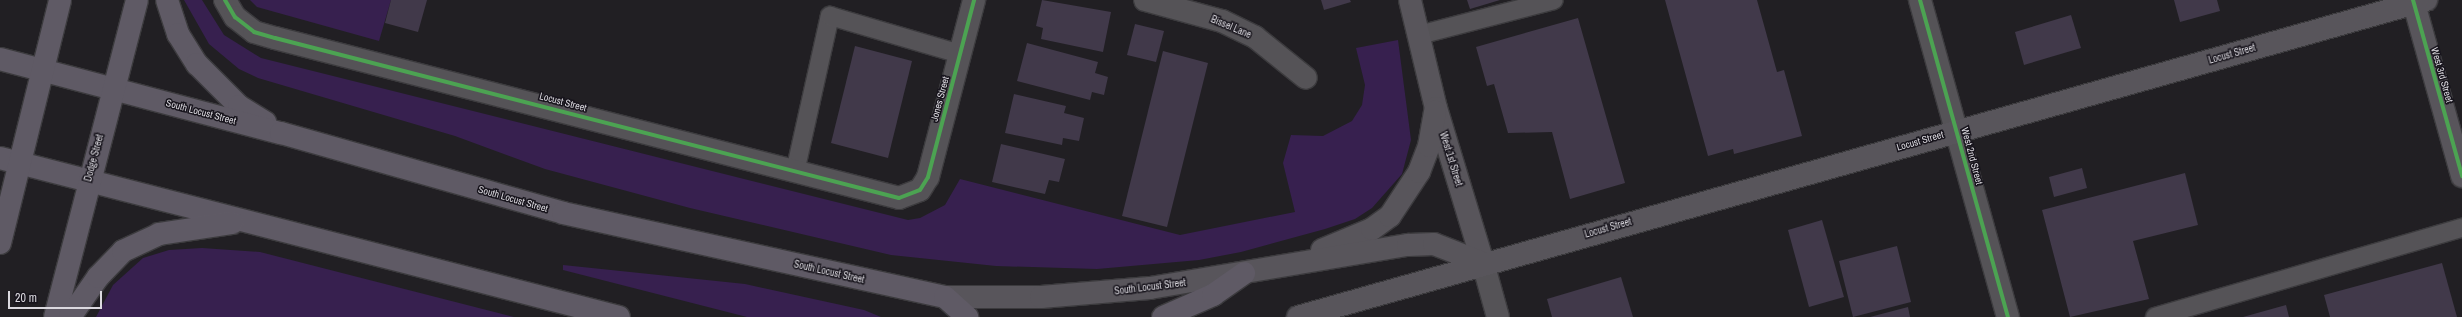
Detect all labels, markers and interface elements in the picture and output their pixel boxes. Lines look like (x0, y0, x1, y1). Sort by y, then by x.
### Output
street label: Bissel Lane (1209, 13, 1253, 41)
street label: Locust Street (2207, 42, 2257, 66)
street label: West 3rd Street (2428, 46, 2456, 104)
street label: Jones Street (928, 75, 952, 123)
street label: Locust Street (538, 90, 588, 114)
street label: South Locust Street (165, 97, 237, 127)
street label: West 2nd Street (1959, 126, 1985, 186)
street label: Locust Street (1895, 129, 1945, 153)
street label: West 1st Street (1437, 131, 1465, 187)
street label: Dodge Street (82, 133, 106, 183)
street label: South Locust Street (477, 183, 549, 215)
street label: Locust Street (1583, 216, 1633, 240)
street label: South Locust Street (793, 258, 865, 286)
street label: South Locust Street (1114, 277, 1186, 297)
scale bar (10, 283, 104, 309)
text: 20 m (15, 290, 37, 306)

